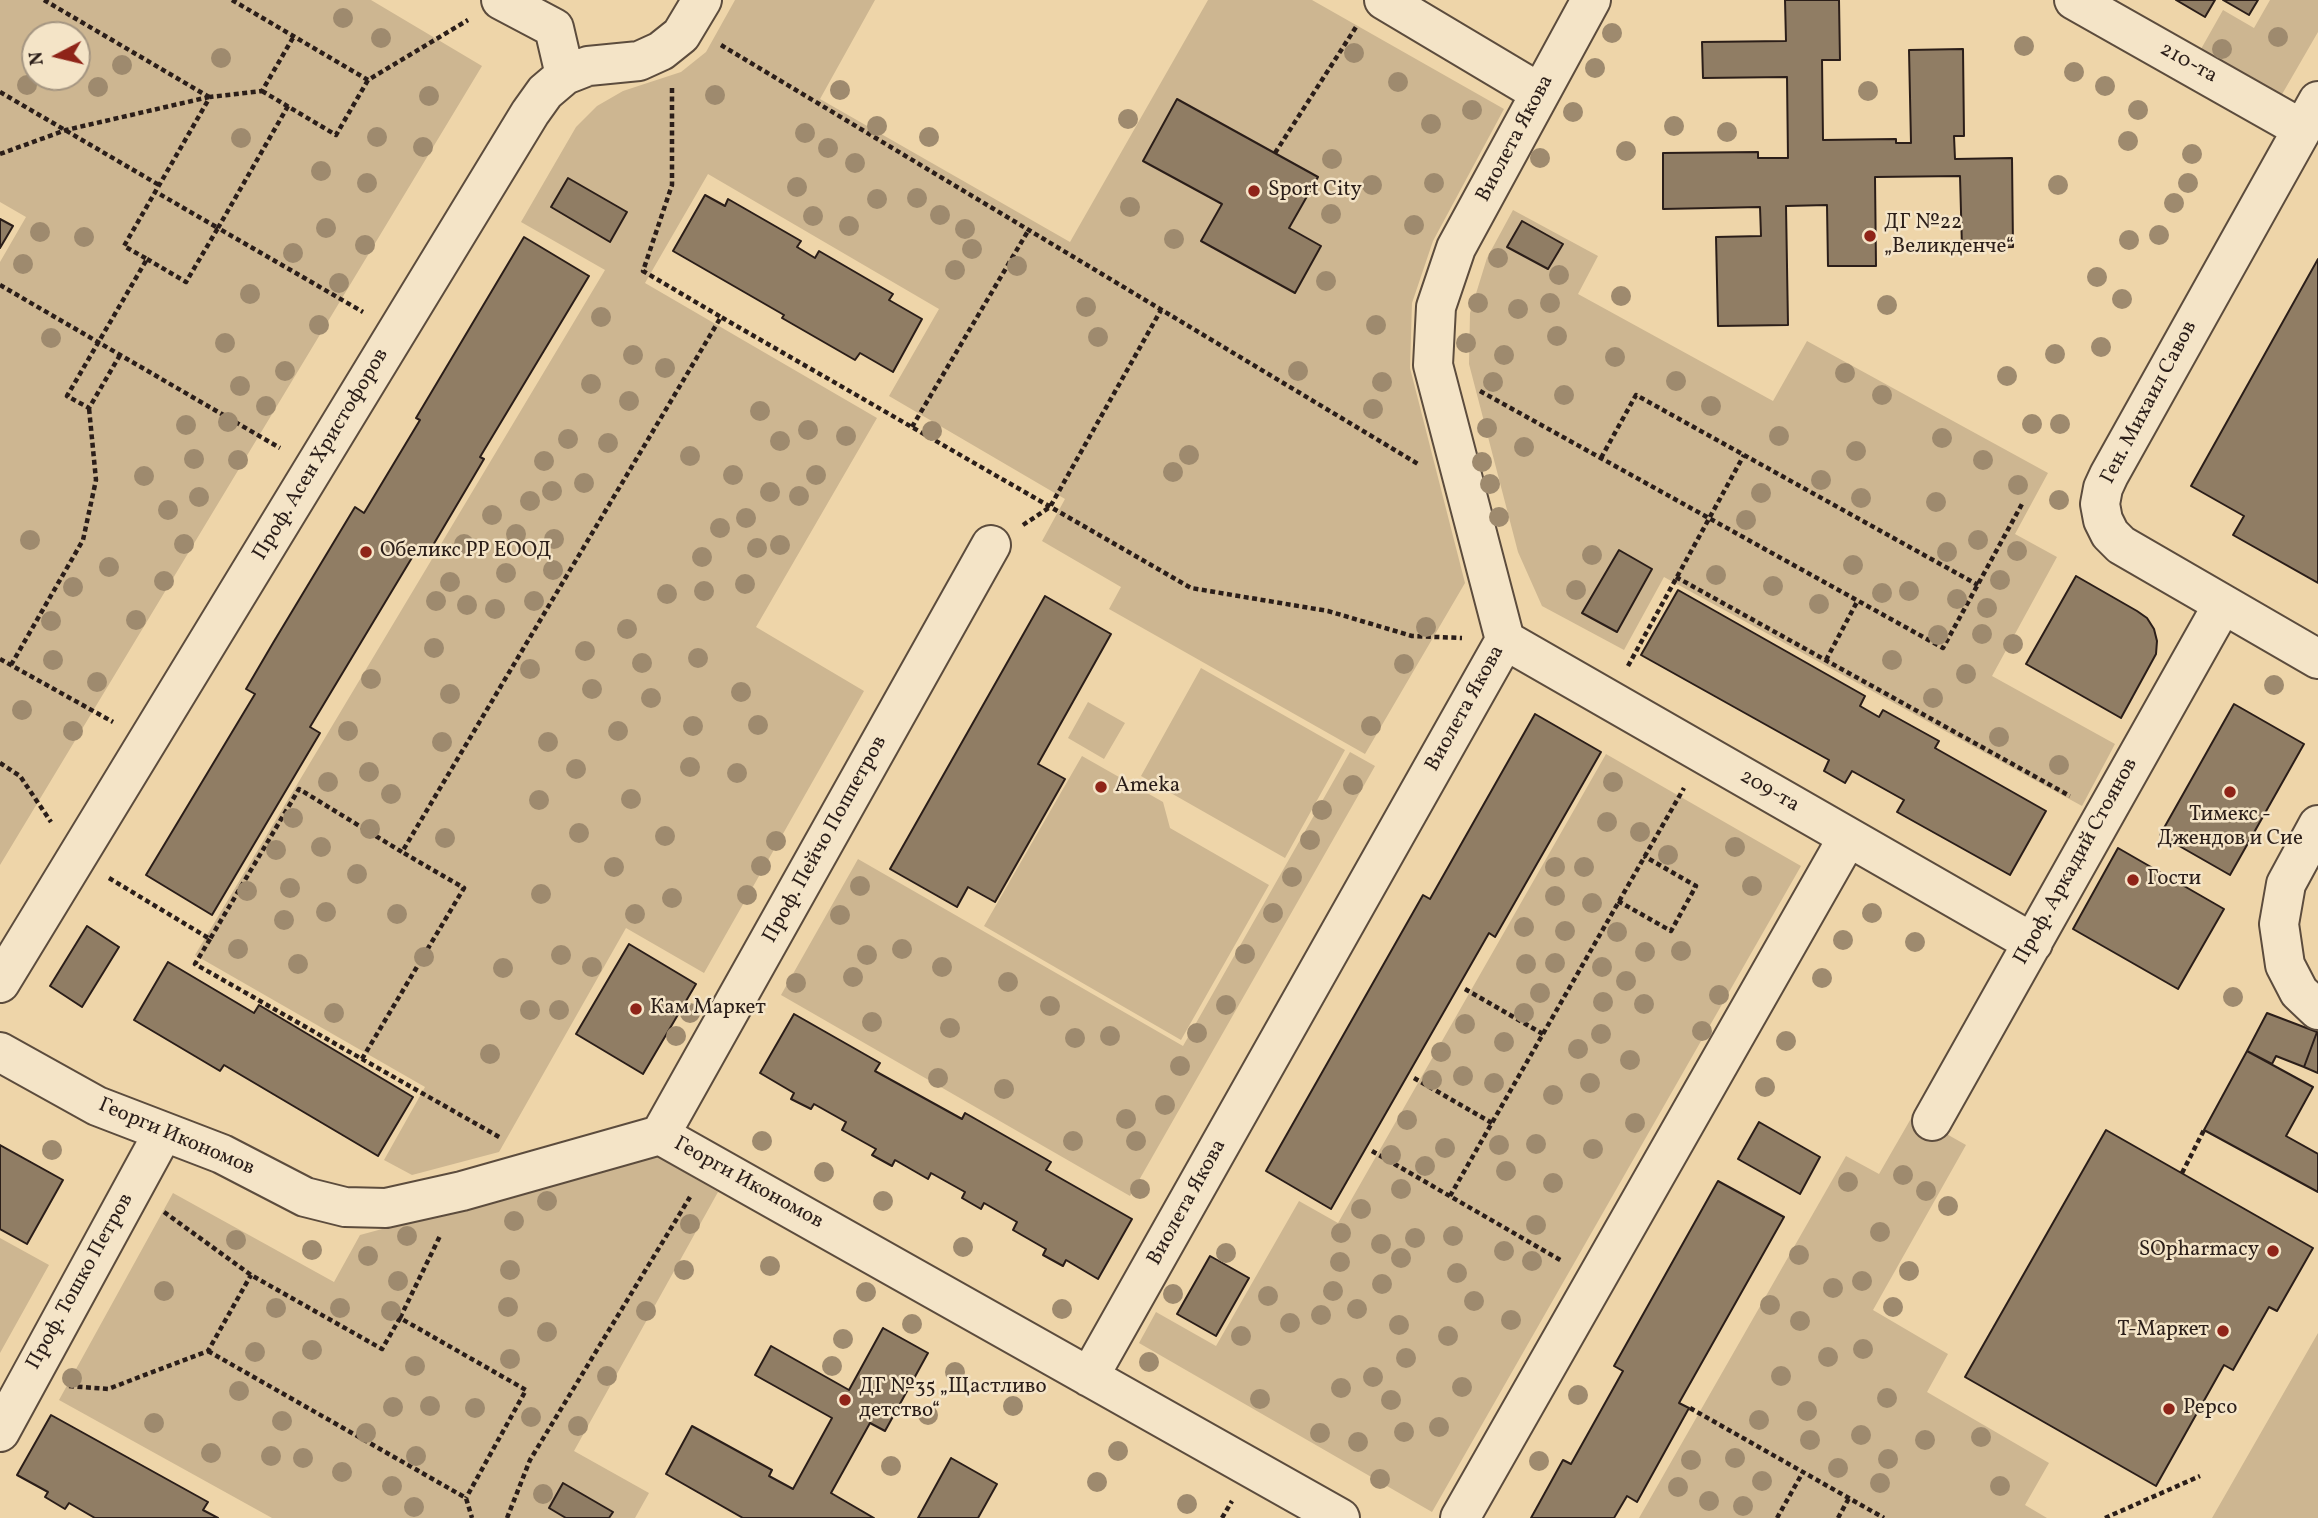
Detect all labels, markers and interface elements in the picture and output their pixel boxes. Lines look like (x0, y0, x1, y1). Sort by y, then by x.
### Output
north arrow (21, 21, 91, 91)
street label: 210-та (2155, 38, 2221, 90)
text: N (23, 50, 51, 67)
street label: Виолета Якова (1472, 71, 1560, 207)
place label: Sport City (1268, 178, 1362, 204)
marker: Sport City (1246, 183, 1262, 199)
place label: ДГ №22 „Великденче“ (1884, 211, 2014, 261)
marker: ДГ №22 „Великденче“ (1862, 228, 1878, 244)
street label: Ген. Михаил Савов (2096, 317, 2204, 489)
street label: Проф. Асен Христофоров (249, 344, 395, 566)
place label: Обеликс РР ЕООД (380, 539, 552, 565)
marker: Обеликс РР ЕООД (358, 544, 374, 560)
street label: Виолета Якова (1421, 642, 1511, 776)
street label: Проф. Пейчо Поппетров (759, 732, 893, 948)
street label: Проф. Аркадий Стоянов (2010, 754, 2144, 970)
street label: 209-та (1735, 765, 1803, 819)
place label: Ameka (1115, 774, 1180, 800)
marker: Ameka (1093, 779, 1109, 795)
marker: Тимекс - Джендов и Сие (2222, 784, 2238, 800)
place label: Тимекс - Джендов и Сие (2157, 803, 2303, 853)
place label: Гости (2147, 867, 2201, 893)
marker: Гости (2125, 872, 2141, 888)
place label: Кам Маркет (650, 996, 766, 1022)
marker: Кам Маркет (628, 1001, 644, 1017)
street label: Георги Икономов (94, 1094, 258, 1182)
street label: Георги Икономов (669, 1132, 827, 1236)
street label: Виолета Якова (1143, 1136, 1233, 1270)
street label: Проф. Тошко Петров (22, 1189, 140, 1375)
place label: SOpharmacy (2139, 1238, 2259, 1264)
marker: SOpharmacy (2265, 1243, 2281, 1259)
place label: Т-Маркет (2117, 1318, 2209, 1344)
marker: Т-Маркет (2215, 1323, 2231, 1339)
place label: ДГ №35 „Щастливо детство“ (859, 1375, 1047, 1425)
marker: ДГ №35 „Щастливо детство“ (837, 1392, 853, 1408)
place label: Pepco (2183, 1396, 2237, 1422)
marker: Pepco (2161, 1401, 2177, 1417)

